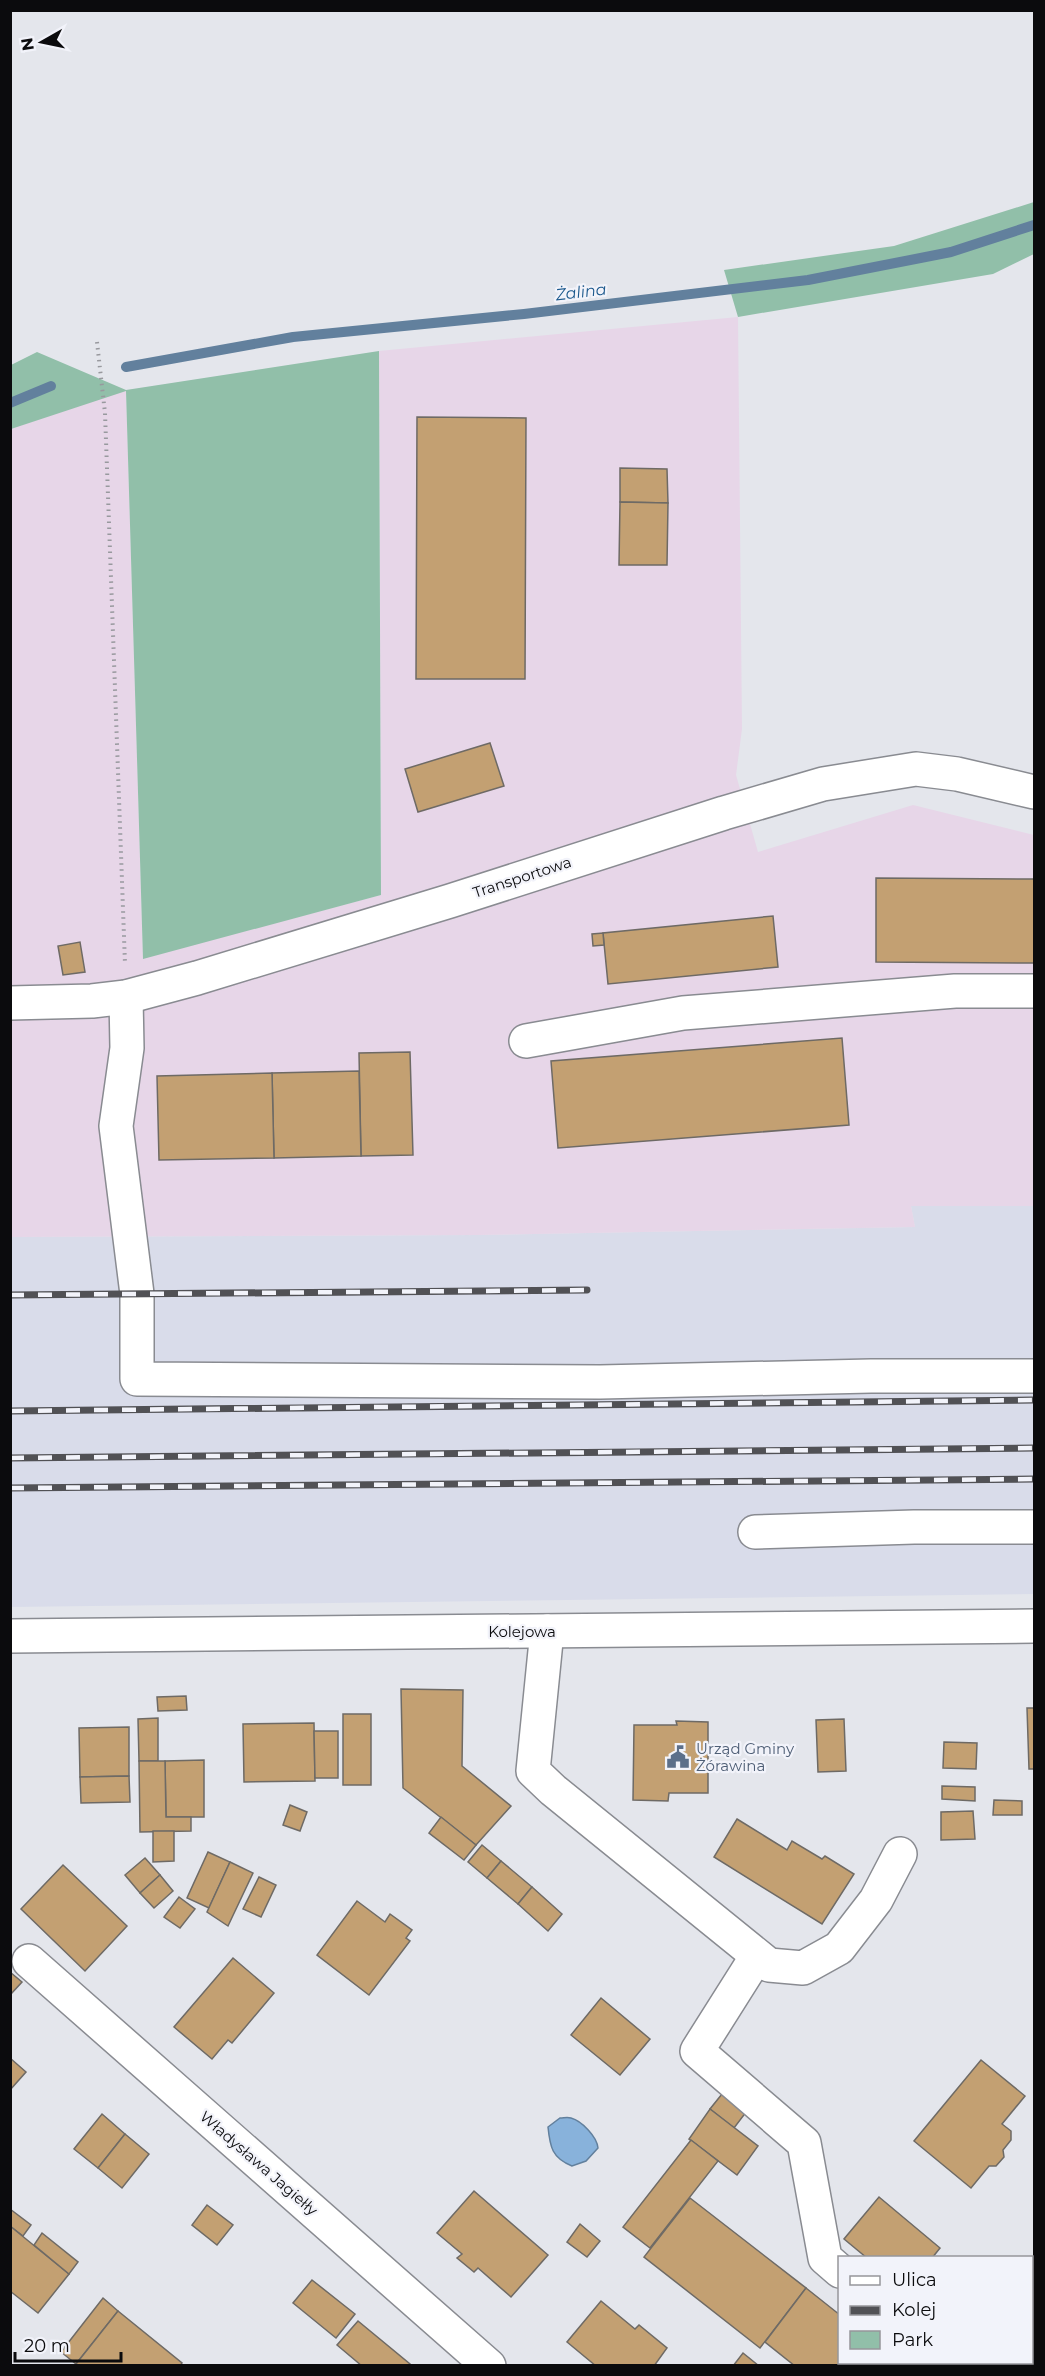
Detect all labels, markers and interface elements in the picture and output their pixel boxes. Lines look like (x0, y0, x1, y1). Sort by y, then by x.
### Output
north arrow (12, 12, 72, 72)
text: N (17, 36, 38, 52)
water label: Żalina (553, 279, 608, 305)
street label: Transportowa (470, 852, 574, 902)
street label: Kolejowa (488, 1622, 556, 1641)
place label: Urząd Gminy Żórawina (696, 1739, 795, 1775)
public building icon: Urząd Gminy Żórawina (665, 1744, 691, 1770)
street label: Władysława Jagiełły (196, 2107, 322, 2220)
legend (838, 2256, 1033, 2364)
text: Ulica (892, 2269, 937, 2291)
text: Kolej (892, 2299, 936, 2321)
scale bar (15, 2325, 122, 2363)
text: Park (892, 2329, 933, 2351)
text: 20 m (24, 2335, 70, 2357)

